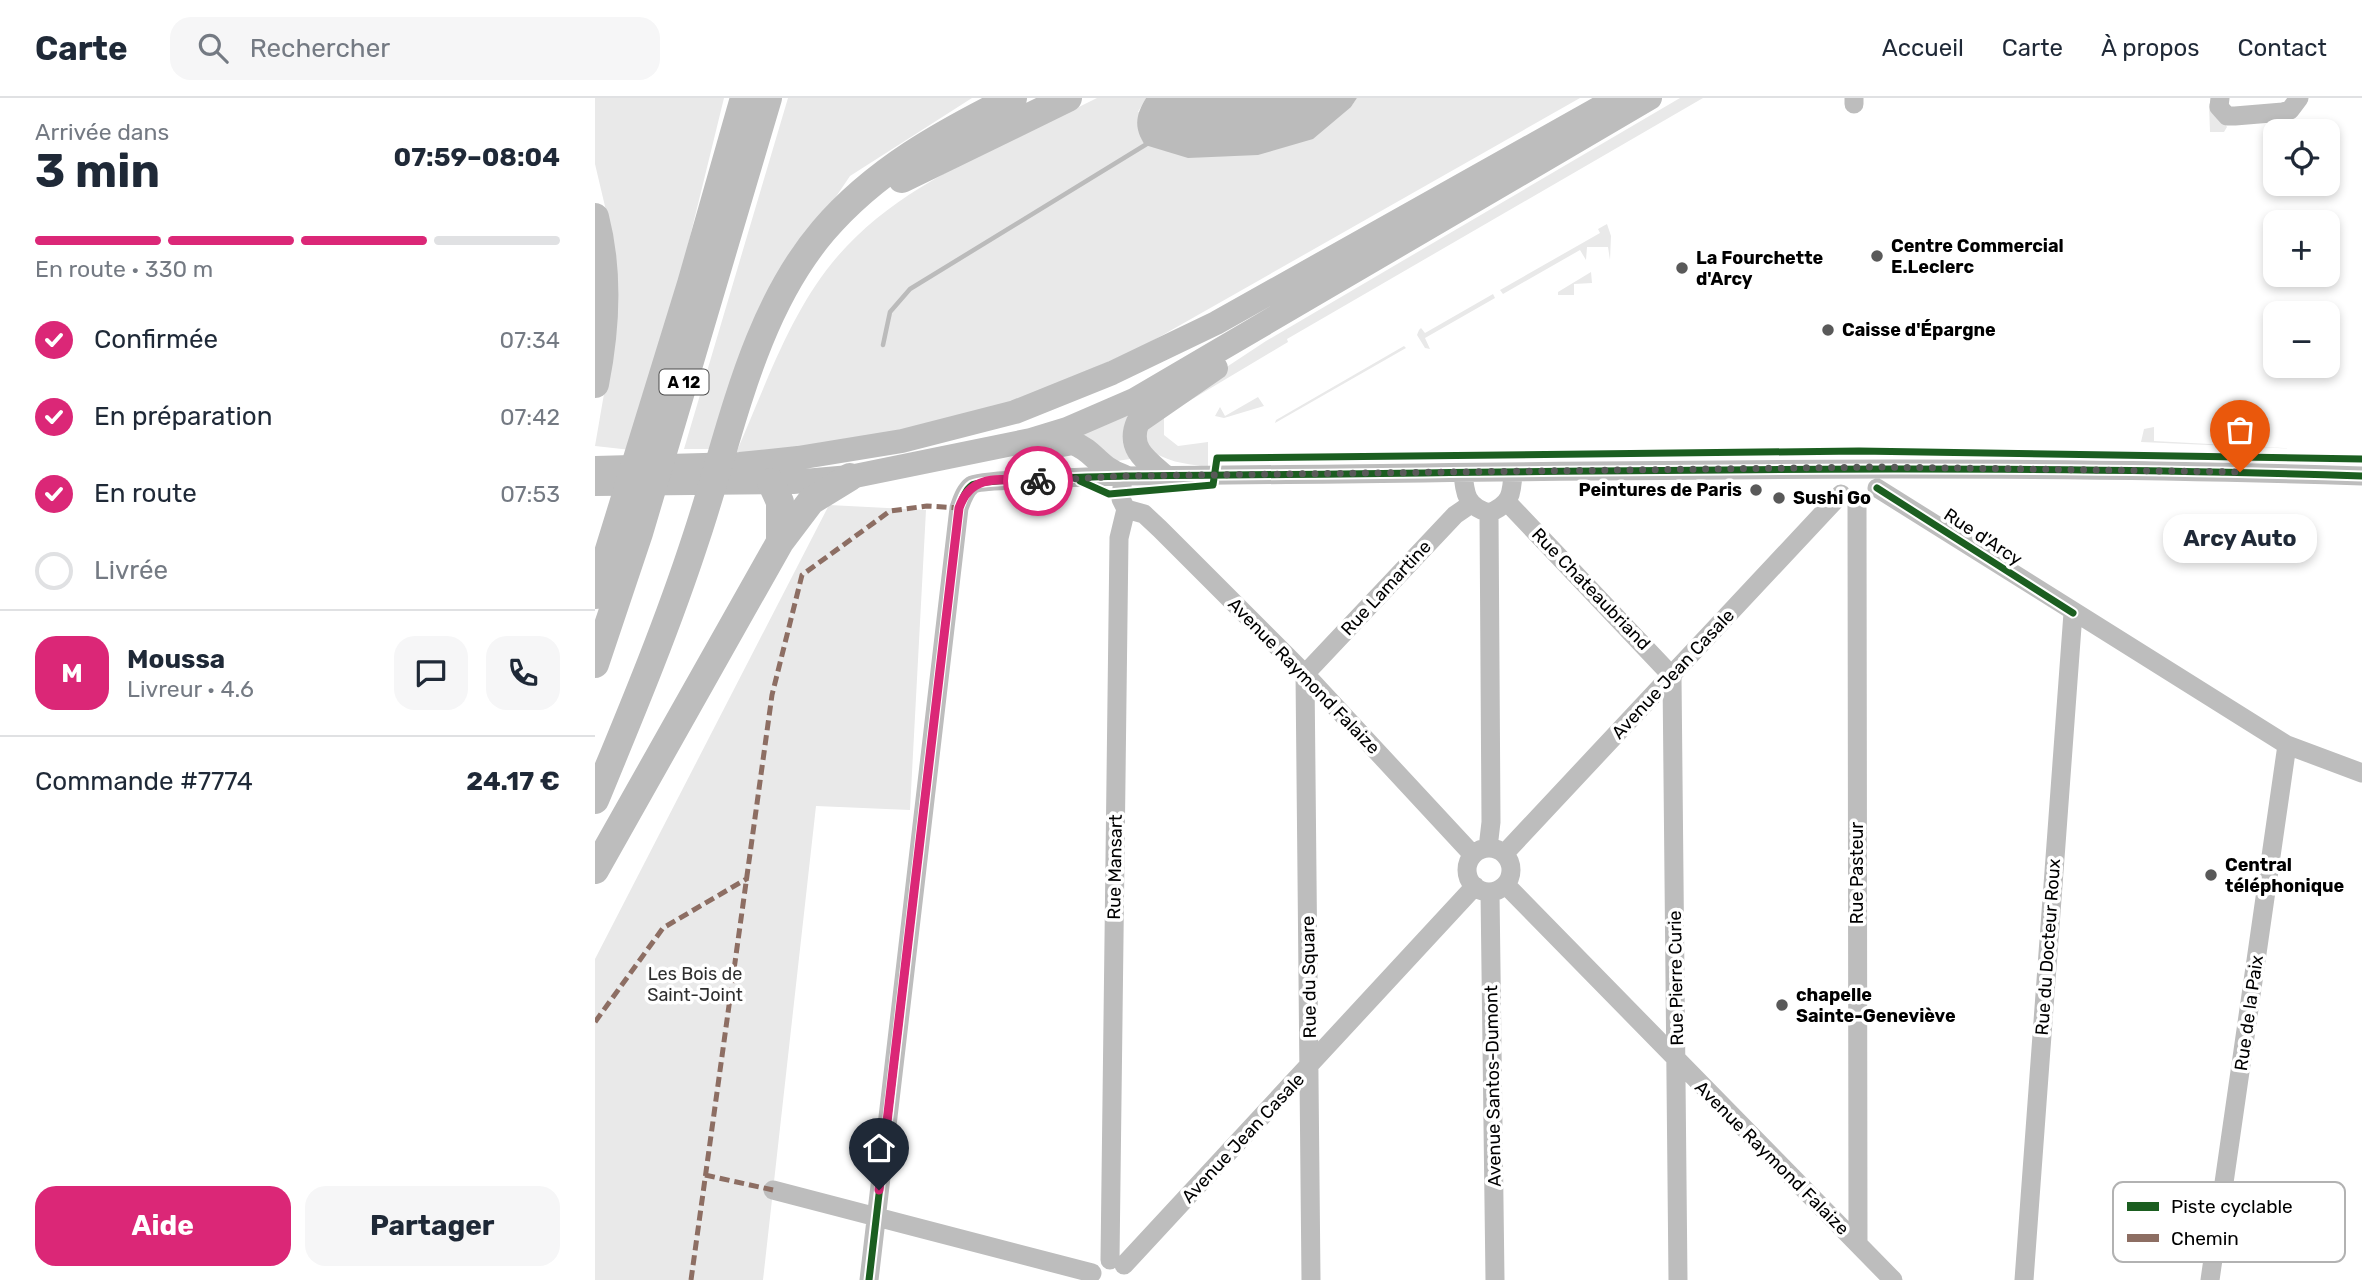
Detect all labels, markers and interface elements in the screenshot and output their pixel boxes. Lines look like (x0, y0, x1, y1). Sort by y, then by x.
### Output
search box (170, 17, 660, 80)
text: Carte (35, 29, 128, 68)
icon: search (194, 29, 232, 67)
text: Rechercher (250, 33, 390, 64)
text: Accueil (1882, 34, 1964, 62)
text: Carte (2002, 34, 2063, 62)
text: À propos (2101, 34, 2200, 62)
text: Contact (2238, 34, 2327, 62)
text: Arrivée dans (35, 118, 169, 146)
map controls (2263, 119, 2340, 378)
button: locate (2263, 119, 2340, 196)
text: 07:59–08:04 (393, 142, 560, 173)
text: 3 min (35, 144, 160, 199)
button: + (2263, 210, 2340, 287)
place label: Centre Commercial E.Leclerc (1891, 235, 2064, 278)
place label: La Fourchette d'Arcy (1696, 247, 1824, 290)
marker: Centre Commercial E.Leclerc (1869, 248, 1885, 264)
text: En route · 330 m (35, 255, 213, 283)
marker: La Fourchette d'Arcy (1674, 260, 1690, 276)
button: − (2263, 301, 2340, 378)
place label: Caisse d'Épargne (1842, 319, 1996, 341)
icon: check (35, 321, 73, 359)
marker: Caisse d'Épargne (1820, 322, 1836, 338)
text: Confirmée (94, 324, 218, 355)
text: 07:34 (500, 326, 560, 354)
road number: A 12 (659, 370, 709, 394)
icon: check (35, 398, 73, 436)
pin (2210, 400, 2270, 472)
text: En préparation (94, 401, 272, 432)
text: 07:42 (500, 403, 560, 431)
icon: bag (2221, 411, 2259, 449)
courier (1003, 446, 1073, 516)
icon: bike (1019, 462, 1057, 500)
icon: check (35, 475, 73, 513)
text: En route (94, 478, 197, 509)
place label: Peintures de Paris (1578, 479, 1742, 501)
text: 07:53 (500, 480, 560, 508)
marker: Peintures de Paris (1748, 482, 1764, 498)
place label: Sushi Go (1793, 487, 1871, 509)
marker: Sushi Go (1771, 490, 1787, 506)
street label: Rue d'Arcy (1940, 504, 2026, 570)
callout: Arcy Auto (2163, 514, 2317, 563)
street label: Rue Chateaubriand (1527, 523, 1655, 655)
text: Arcy Auto (2183, 524, 2297, 552)
street label: Rue Lamartine (1336, 536, 1436, 640)
text: Livrée (94, 555, 168, 586)
street label: Avenue Raymond Falaize (1223, 593, 1385, 759)
street label: Avenue Jean Casale (1607, 604, 1739, 744)
button: chat (394, 636, 468, 710)
button: phone (486, 636, 560, 710)
text: Moussa (127, 644, 225, 675)
text: M (61, 658, 83, 689)
text: Livreur · 4.6 (127, 675, 254, 703)
text: Commande #7774 (35, 766, 253, 797)
text: 24.17 € (466, 766, 560, 797)
street label: Rue Mansart (1103, 814, 1127, 920)
street label: Rue Pasteur (1846, 822, 1868, 924)
place label: Central téléphonique (2225, 854, 2345, 897)
street label: Rue du Docteur Roux (2031, 858, 2065, 1036)
marker: Central téléphonique (2203, 867, 2219, 883)
street label: Rue Pierre Curie (1664, 910, 1688, 1046)
street label: Rue du Square (1297, 916, 1321, 1038)
street label: Rue de la Paix (2230, 954, 2268, 1072)
park label: Les Bois de Saint-Joint (647, 963, 743, 1006)
place label: chapelle Sainte-Geneviève (1796, 984, 1956, 1027)
street label: Avenue Santos-Dumont (1480, 985, 1506, 1187)
marker: chapelle Sainte-Geneviève (1774, 997, 1790, 1013)
street label: Avenue Jean Casale (1177, 1068, 1309, 1208)
street label: Avenue Raymond Falaize (1690, 1076, 1854, 1240)
pin (849, 1118, 909, 1190)
icon: home (860, 1129, 898, 1167)
legend (2113, 1182, 2345, 1262)
button: Aide (35, 1186, 291, 1266)
button: Partager (305, 1186, 560, 1266)
text: Piste cyclable (2171, 1195, 2293, 1218)
text: Chemin (2171, 1227, 2239, 1250)

